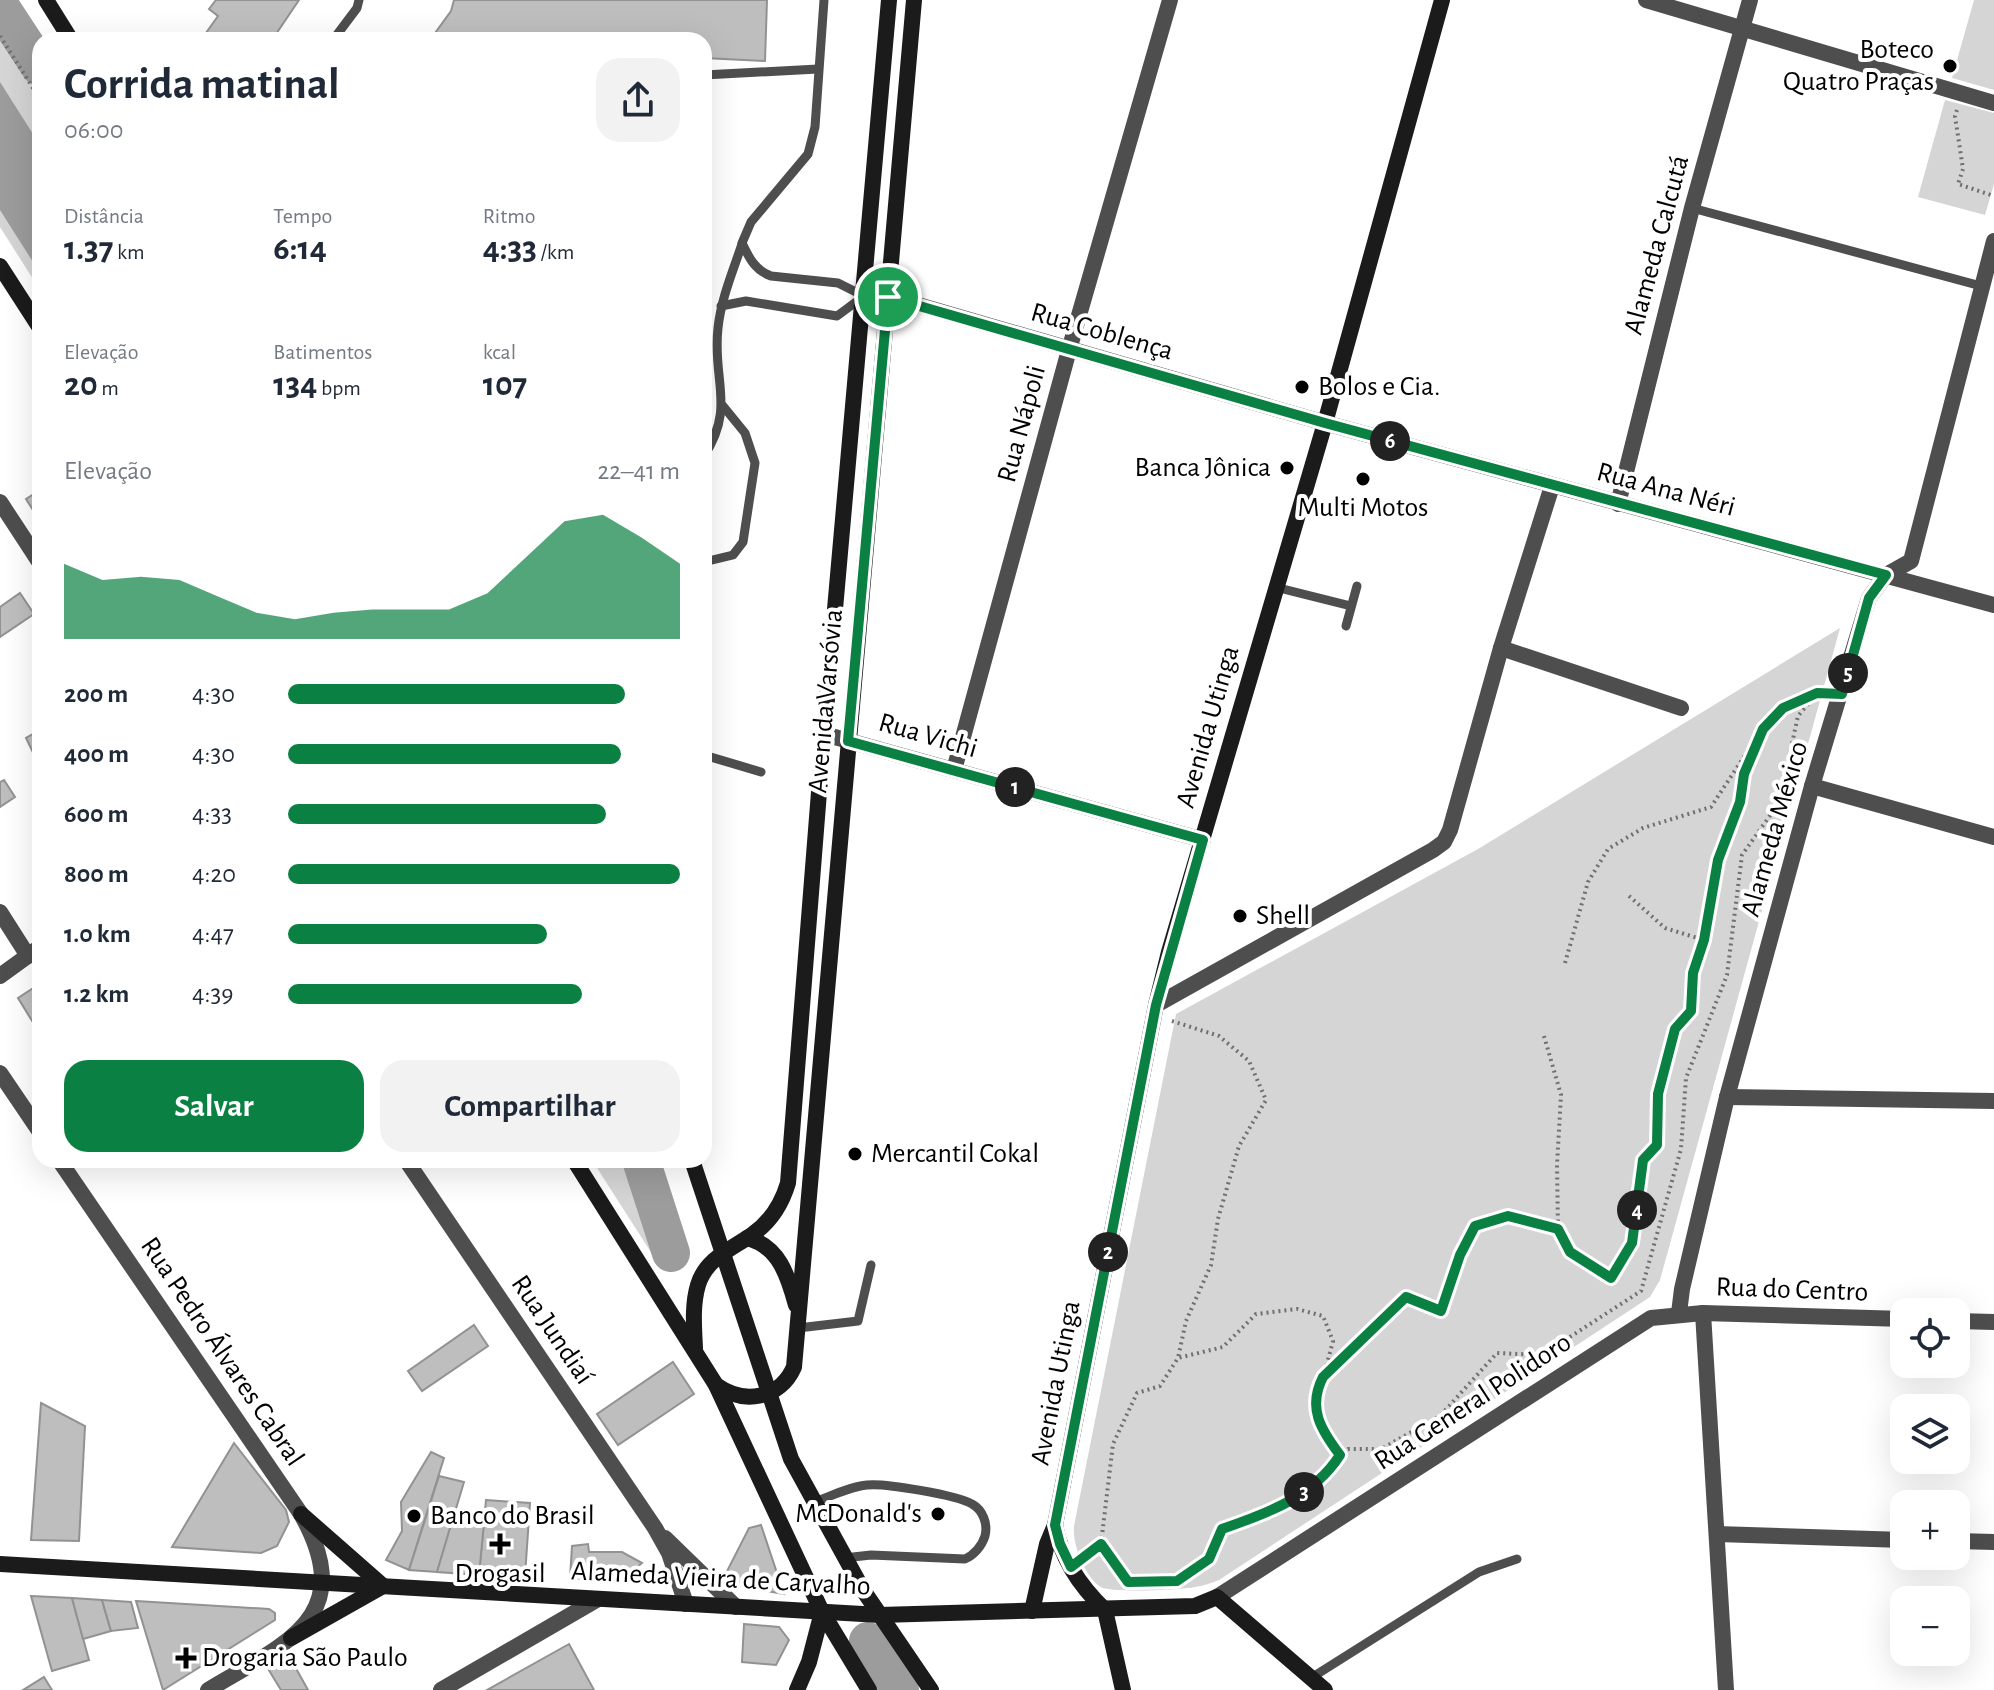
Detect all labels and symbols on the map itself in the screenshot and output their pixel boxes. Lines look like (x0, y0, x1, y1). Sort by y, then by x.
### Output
place label: Boteco Quatro Praças (1783, 36, 1934, 96)
marker: Boteco Quatro Praças (1941, 57, 1959, 75)
street label: Alameda Calcutá (1620, 152, 1694, 338)
pin (854, 263, 922, 331)
street label: Rua Coblença (1028, 298, 1176, 366)
street label: Rua Nápoli (993, 362, 1051, 486)
place label: Bolos e Cia. (1318, 373, 1440, 401)
marker: Bolos e Cia. (1293, 378, 1311, 396)
pin: 6 (1370, 421, 1410, 461)
place label: Banca Jônica (1135, 454, 1271, 482)
street label: Rua Ana Néri (1594, 458, 1738, 522)
marker: Banca Jônica (1278, 459, 1296, 477)
marker: Multi Motos (1354, 470, 1372, 488)
place label: Multi Motos (1298, 494, 1429, 522)
street label: Avenida Varsóvia (804, 608, 848, 794)
street label: Avenida Utinga (1171, 643, 1245, 811)
pin: 5 (1828, 653, 1868, 693)
street label: Rua Vichi (875, 709, 981, 763)
street label: Alameda México (1737, 738, 1813, 920)
pin: 1 (995, 767, 1035, 807)
place label: Shell (1256, 902, 1310, 930)
marker: Shell (1231, 907, 1249, 925)
place label: Mercantil Cokal (871, 1140, 1039, 1168)
marker: Mercantil Cokal (846, 1145, 864, 1163)
pin: 4 (1617, 1190, 1657, 1230)
street label: Rua Pedro Álvares Cabral (135, 1231, 311, 1471)
pin: 2 (1088, 1232, 1128, 1272)
street label: Rua Jundiaí (506, 1270, 599, 1390)
street label: Rua do Centro (1715, 1273, 1869, 1307)
street label: Avenida Utinga (1026, 1298, 1086, 1468)
street label: Rua General Polidoro (1370, 1328, 1576, 1476)
pin: 3 (1284, 1472, 1324, 1512)
place label: McDonald's (795, 1500, 922, 1528)
place label: Banco do Brasil (430, 1502, 595, 1530)
marker: McDonald's (929, 1505, 947, 1523)
marker: Banco do Brasil (405, 1507, 423, 1525)
marker: Drogasil (491, 1535, 509, 1553)
street label: Alameda Vieira de Carvalho (571, 1557, 871, 1601)
place label: Drogasil (454, 1560, 546, 1588)
place label: Drogaria São Paulo (202, 1644, 408, 1672)
marker: Drogaria São Paulo (177, 1649, 195, 1667)

